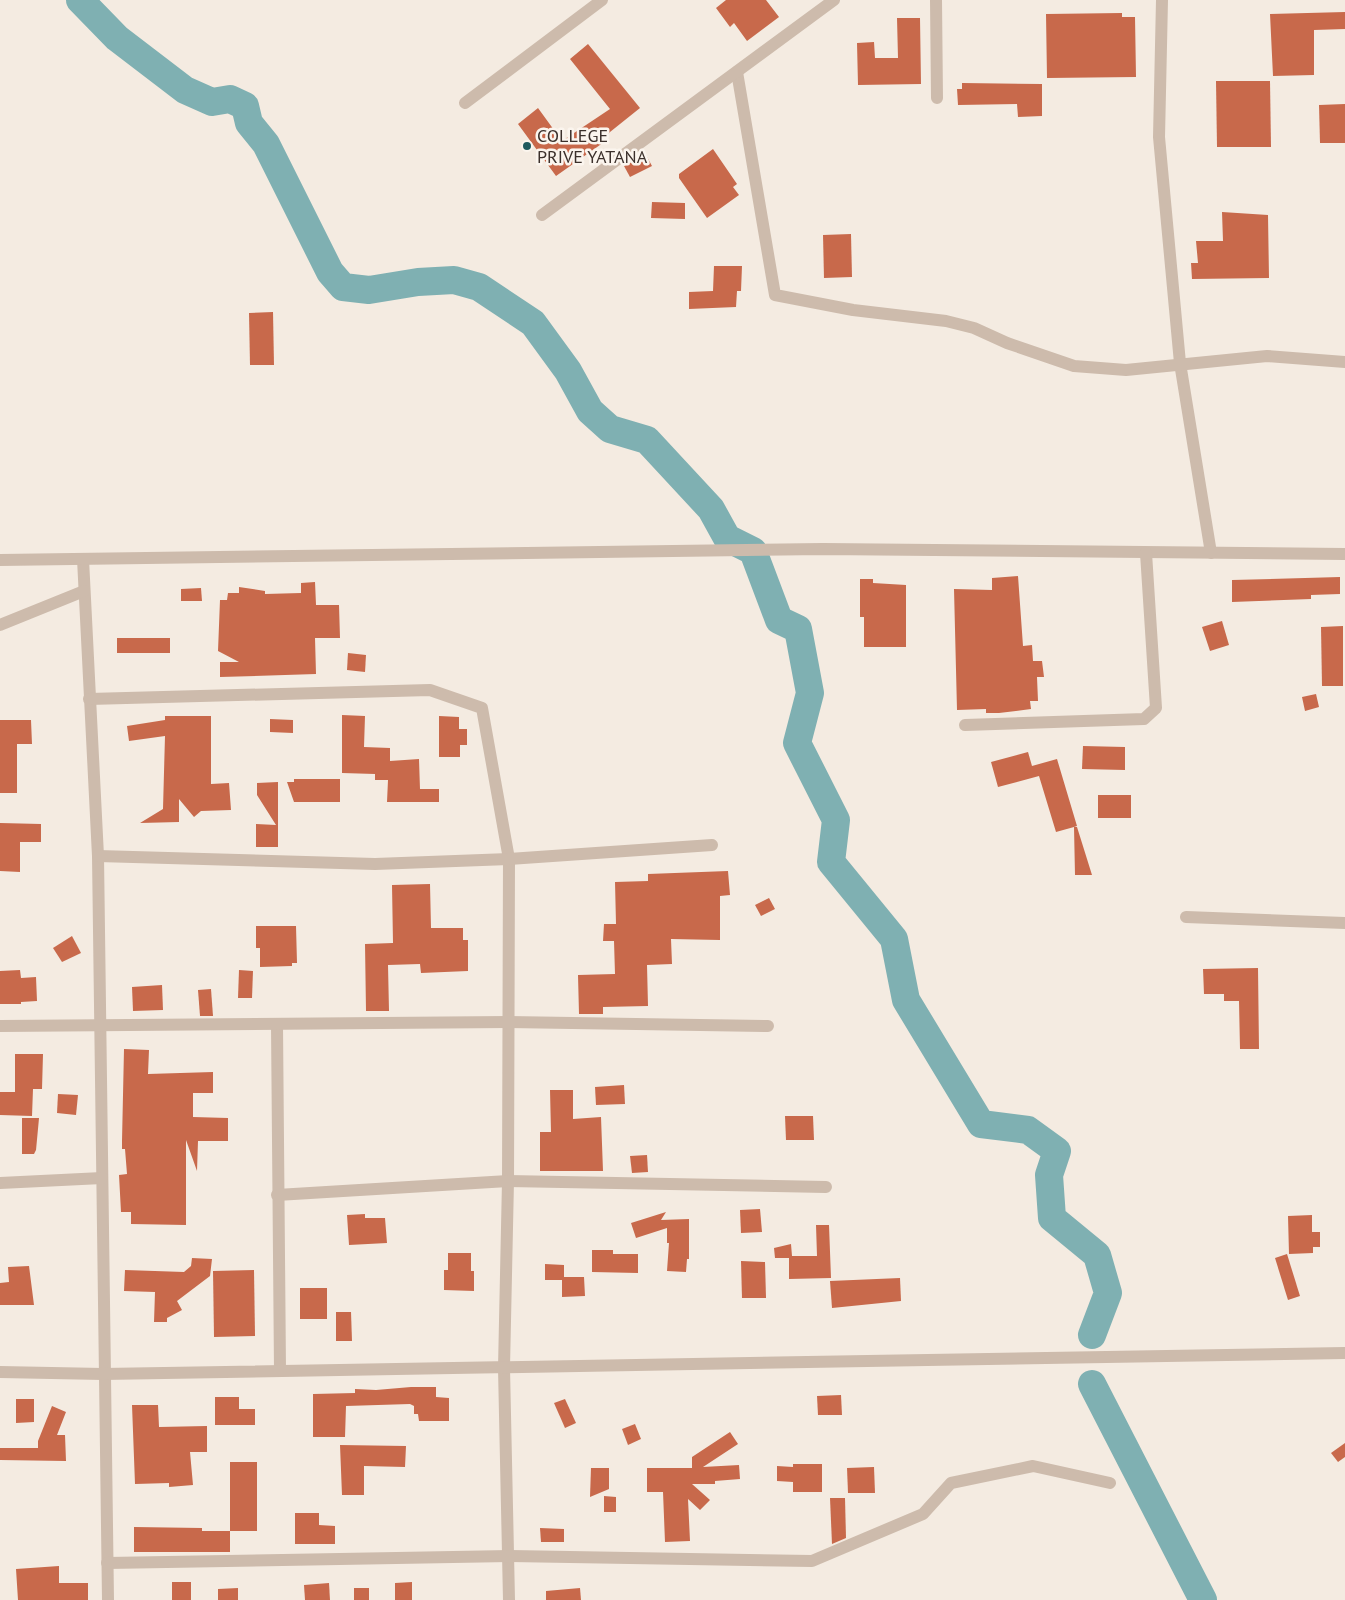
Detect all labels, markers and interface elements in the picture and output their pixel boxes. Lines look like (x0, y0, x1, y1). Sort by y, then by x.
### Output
place label: COLLEGE PRIVE YATANA (537, 124, 648, 168)
marker: COLLEGE PRIVE YATANA (521, 140, 533, 152)

